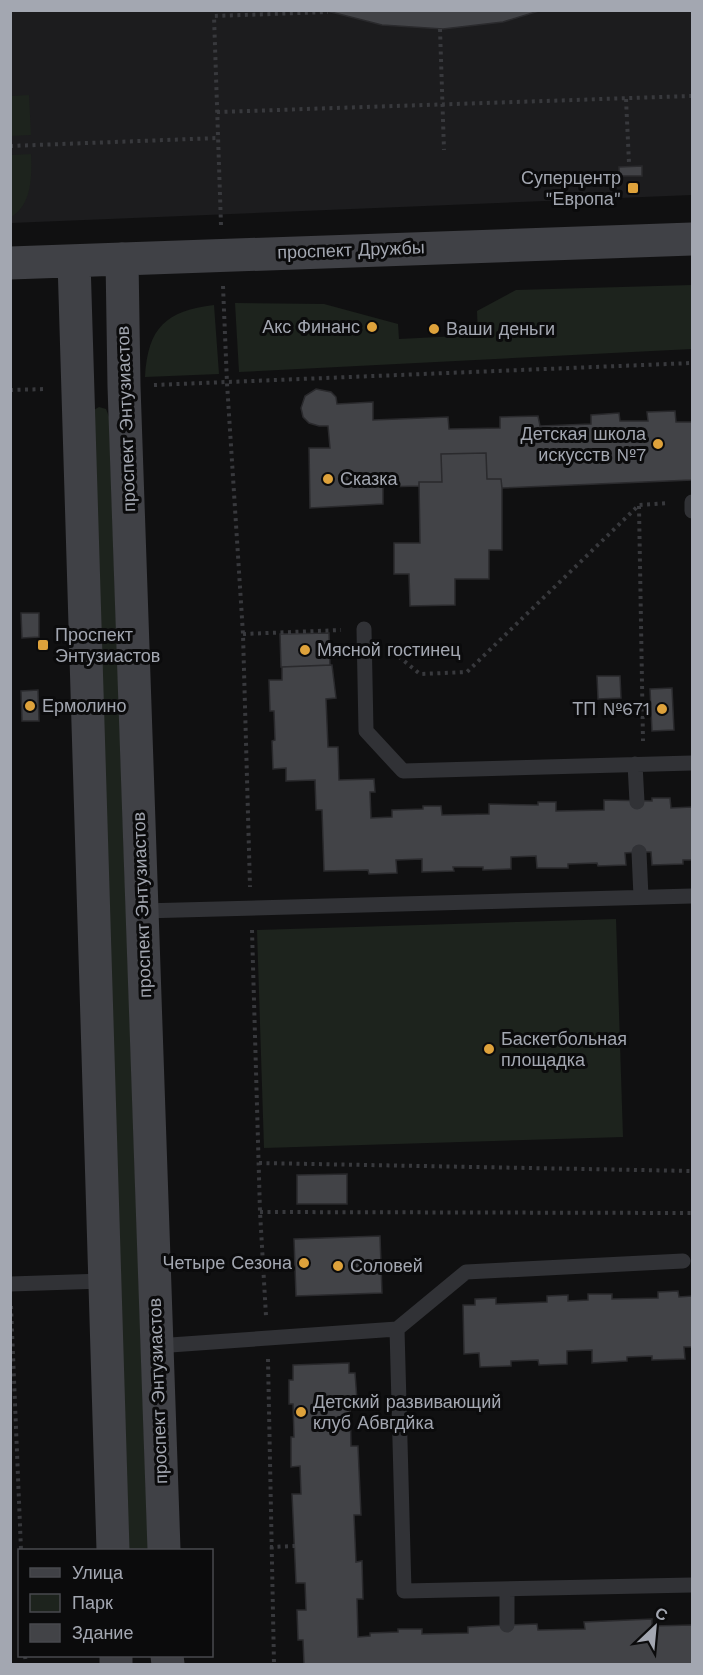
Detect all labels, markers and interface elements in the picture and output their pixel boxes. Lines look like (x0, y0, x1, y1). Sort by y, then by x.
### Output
place label: Суперцентр "Европа" (521, 167, 621, 209)
marker: Суперцентр "Европа" (626, 181, 640, 195)
street label: проспект Дружбы (277, 236, 425, 263)
place label: Акс Финанс (262, 316, 360, 337)
place label: Ваши деньги (446, 318, 555, 339)
marker: Акс Финанс (365, 320, 379, 334)
marker: Ваши деньги (427, 322, 441, 336)
street label: проспект Энтузиастов (112, 326, 139, 512)
place label: Детская школа искусств №7 (521, 423, 647, 465)
marker: Детская школа искусств №7 (651, 437, 665, 451)
place label: Сказка (340, 468, 399, 489)
marker: Сказка (321, 472, 335, 486)
place label: Проспект Энтузиастов (55, 624, 160, 666)
marker: Проспект Энтузиастов (36, 638, 50, 652)
place label: Мясной гостинец (317, 639, 461, 660)
marker: Мясной гостинец (298, 643, 312, 657)
place label: Ермолино (42, 695, 127, 716)
place label: ТП №671 (572, 698, 650, 719)
marker: Ермолино (23, 699, 37, 713)
marker: ТП №671 (655, 702, 669, 716)
street label: проспект Энтузиастов (128, 812, 155, 998)
place label: Баскетбольная площадка (501, 1028, 627, 1070)
marker: Баскетбольная площадка (482, 1042, 496, 1056)
place label: Четыре Сезона (163, 1252, 293, 1273)
place label: Соловей (350, 1255, 423, 1276)
marker: Четыре Сезона (297, 1256, 311, 1270)
marker: Соловей (331, 1259, 345, 1273)
street label: проспект Энтузиастов (144, 1298, 171, 1484)
place label: Детский развивающий клуб Абвгдйка (313, 1391, 501, 1433)
marker: Детский развивающий клуб Абвгдйка (294, 1405, 308, 1419)
legend (18, 1549, 213, 1657)
text: Улица (72, 1562, 124, 1583)
text: Парк (72, 1592, 113, 1613)
north arrow (625, 1597, 685, 1657)
text: С (652, 1603, 671, 1625)
text: Здание (72, 1622, 133, 1643)

